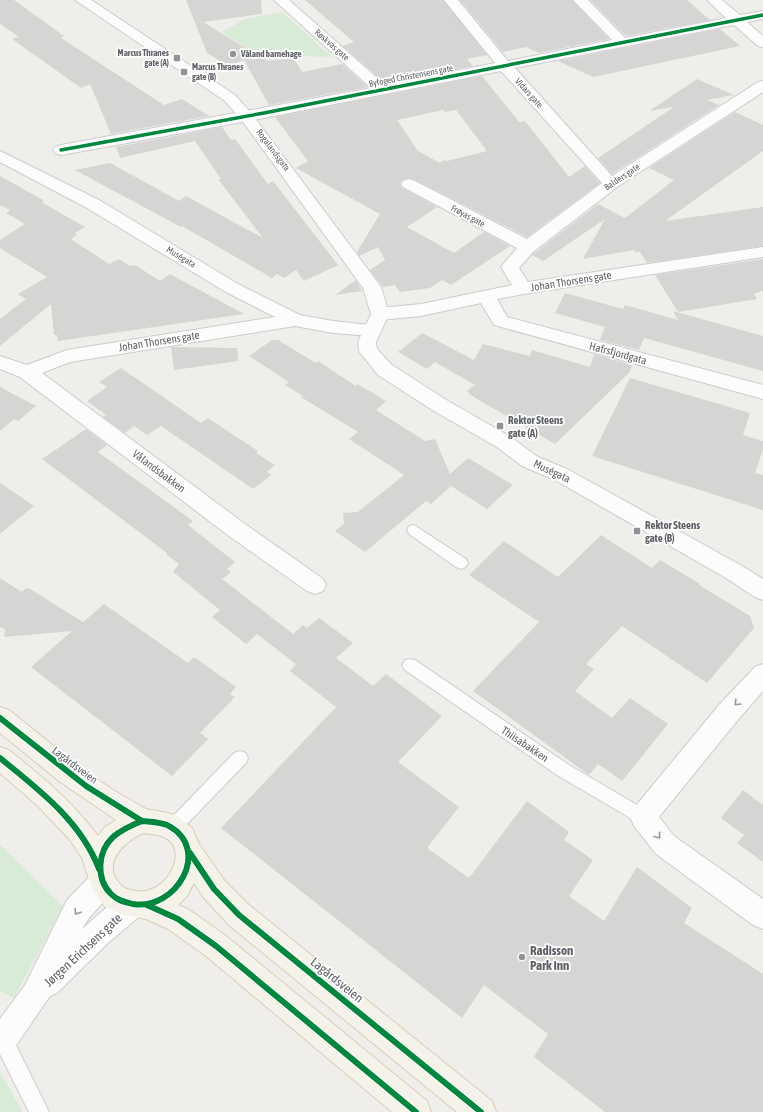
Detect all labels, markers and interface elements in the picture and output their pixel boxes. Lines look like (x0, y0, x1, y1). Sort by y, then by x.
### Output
street label: Røskvas gate (313, 27, 351, 63)
place label: Marcus Thranes gate (A) (118, 48, 170, 68)
marker: Våland barnehage (228, 49, 238, 59)
place label: Våland barnehage (240, 49, 302, 59)
marker: Marcus Thranes gate (A) (172, 53, 182, 63)
place label: Marcus Thranes gate (B) (192, 62, 244, 82)
street label: Byfoged Christensens gate (368, 63, 454, 89)
marker: Marcus Thranes gate (B) (179, 67, 189, 77)
street label: Vidars gate (513, 76, 545, 110)
street label: Rogalandsgata (254, 127, 292, 173)
street label: Balders gate (602, 161, 642, 193)
street label: Frøyas gate (449, 203, 487, 229)
street label: Muségata (165, 244, 197, 270)
street label: Johan Thorsens gate (530, 269, 612, 293)
street label: Johan Thorsens gate (118, 329, 200, 353)
street label: Hafrsfjordgata (588, 340, 648, 366)
place label: Rektor Steens gate (A) (508, 414, 563, 439)
marker: Rektor Steens gate (A) (495, 421, 505, 431)
street label: Vålandsbakken (130, 447, 188, 495)
street label: Muségata (532, 457, 572, 485)
place label: Rektor Steens gate (B) (645, 519, 700, 544)
marker: Rektor Steens gate (B) (632, 526, 642, 536)
one-way arrow (734, 698, 742, 706)
street label: Thiisabakken (499, 724, 551, 764)
street label: Lagårdsveien (50, 744, 100, 786)
one-way arrow (653, 831, 660, 838)
one-way arrow (75, 908, 82, 915)
street label: Jørgen Erichsens gate (41, 910, 125, 990)
place label: Radisson Park Inn (530, 943, 573, 973)
marker: Radisson Park Inn (517, 952, 527, 962)
street label: Lagårdsveien (308, 954, 366, 1006)

